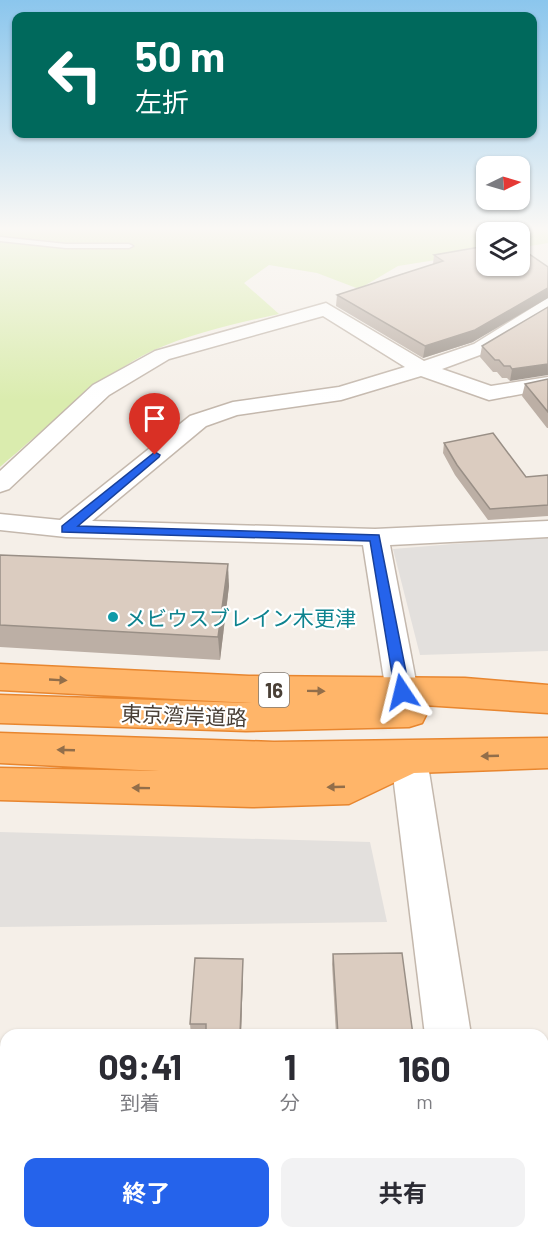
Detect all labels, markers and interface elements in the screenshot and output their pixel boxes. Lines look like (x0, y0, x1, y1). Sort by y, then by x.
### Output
text: 50 m (135, 30, 225, 80)
icon: left (36, 36, 114, 114)
text: 左折 (135, 85, 189, 117)
north arrow (476, 156, 530, 210)
map controls (476, 156, 530, 276)
button: layers (476, 222, 530, 276)
pin (129, 393, 180, 455)
icon: arrive (138, 402, 171, 435)
place label: メビウスブレイン木更津 (125, 605, 356, 630)
marker: メビウスブレイン木更津 (106, 610, 120, 624)
position arrow (370, 660, 434, 724)
road number: 16 (259, 673, 289, 707)
one-way arrow (49, 676, 68, 685)
one-way arrow (307, 686, 326, 695)
street label: 東京湾岸道路 (121, 700, 247, 730)
one-way arrow (57, 746, 76, 755)
one-way arrow (480, 751, 499, 760)
one-way arrow (131, 783, 150, 792)
one-way arrow (326, 783, 345, 792)
text: 09:41 (98, 1044, 182, 1087)
text: 1 (284, 1044, 296, 1087)
text: 160 (398, 1046, 451, 1089)
text: m (416, 1089, 433, 1113)
text: 到着 (120, 1090, 160, 1114)
text: 分 (280, 1090, 300, 1114)
button: 終了 (24, 1158, 269, 1227)
button: 共有 (281, 1158, 525, 1227)

